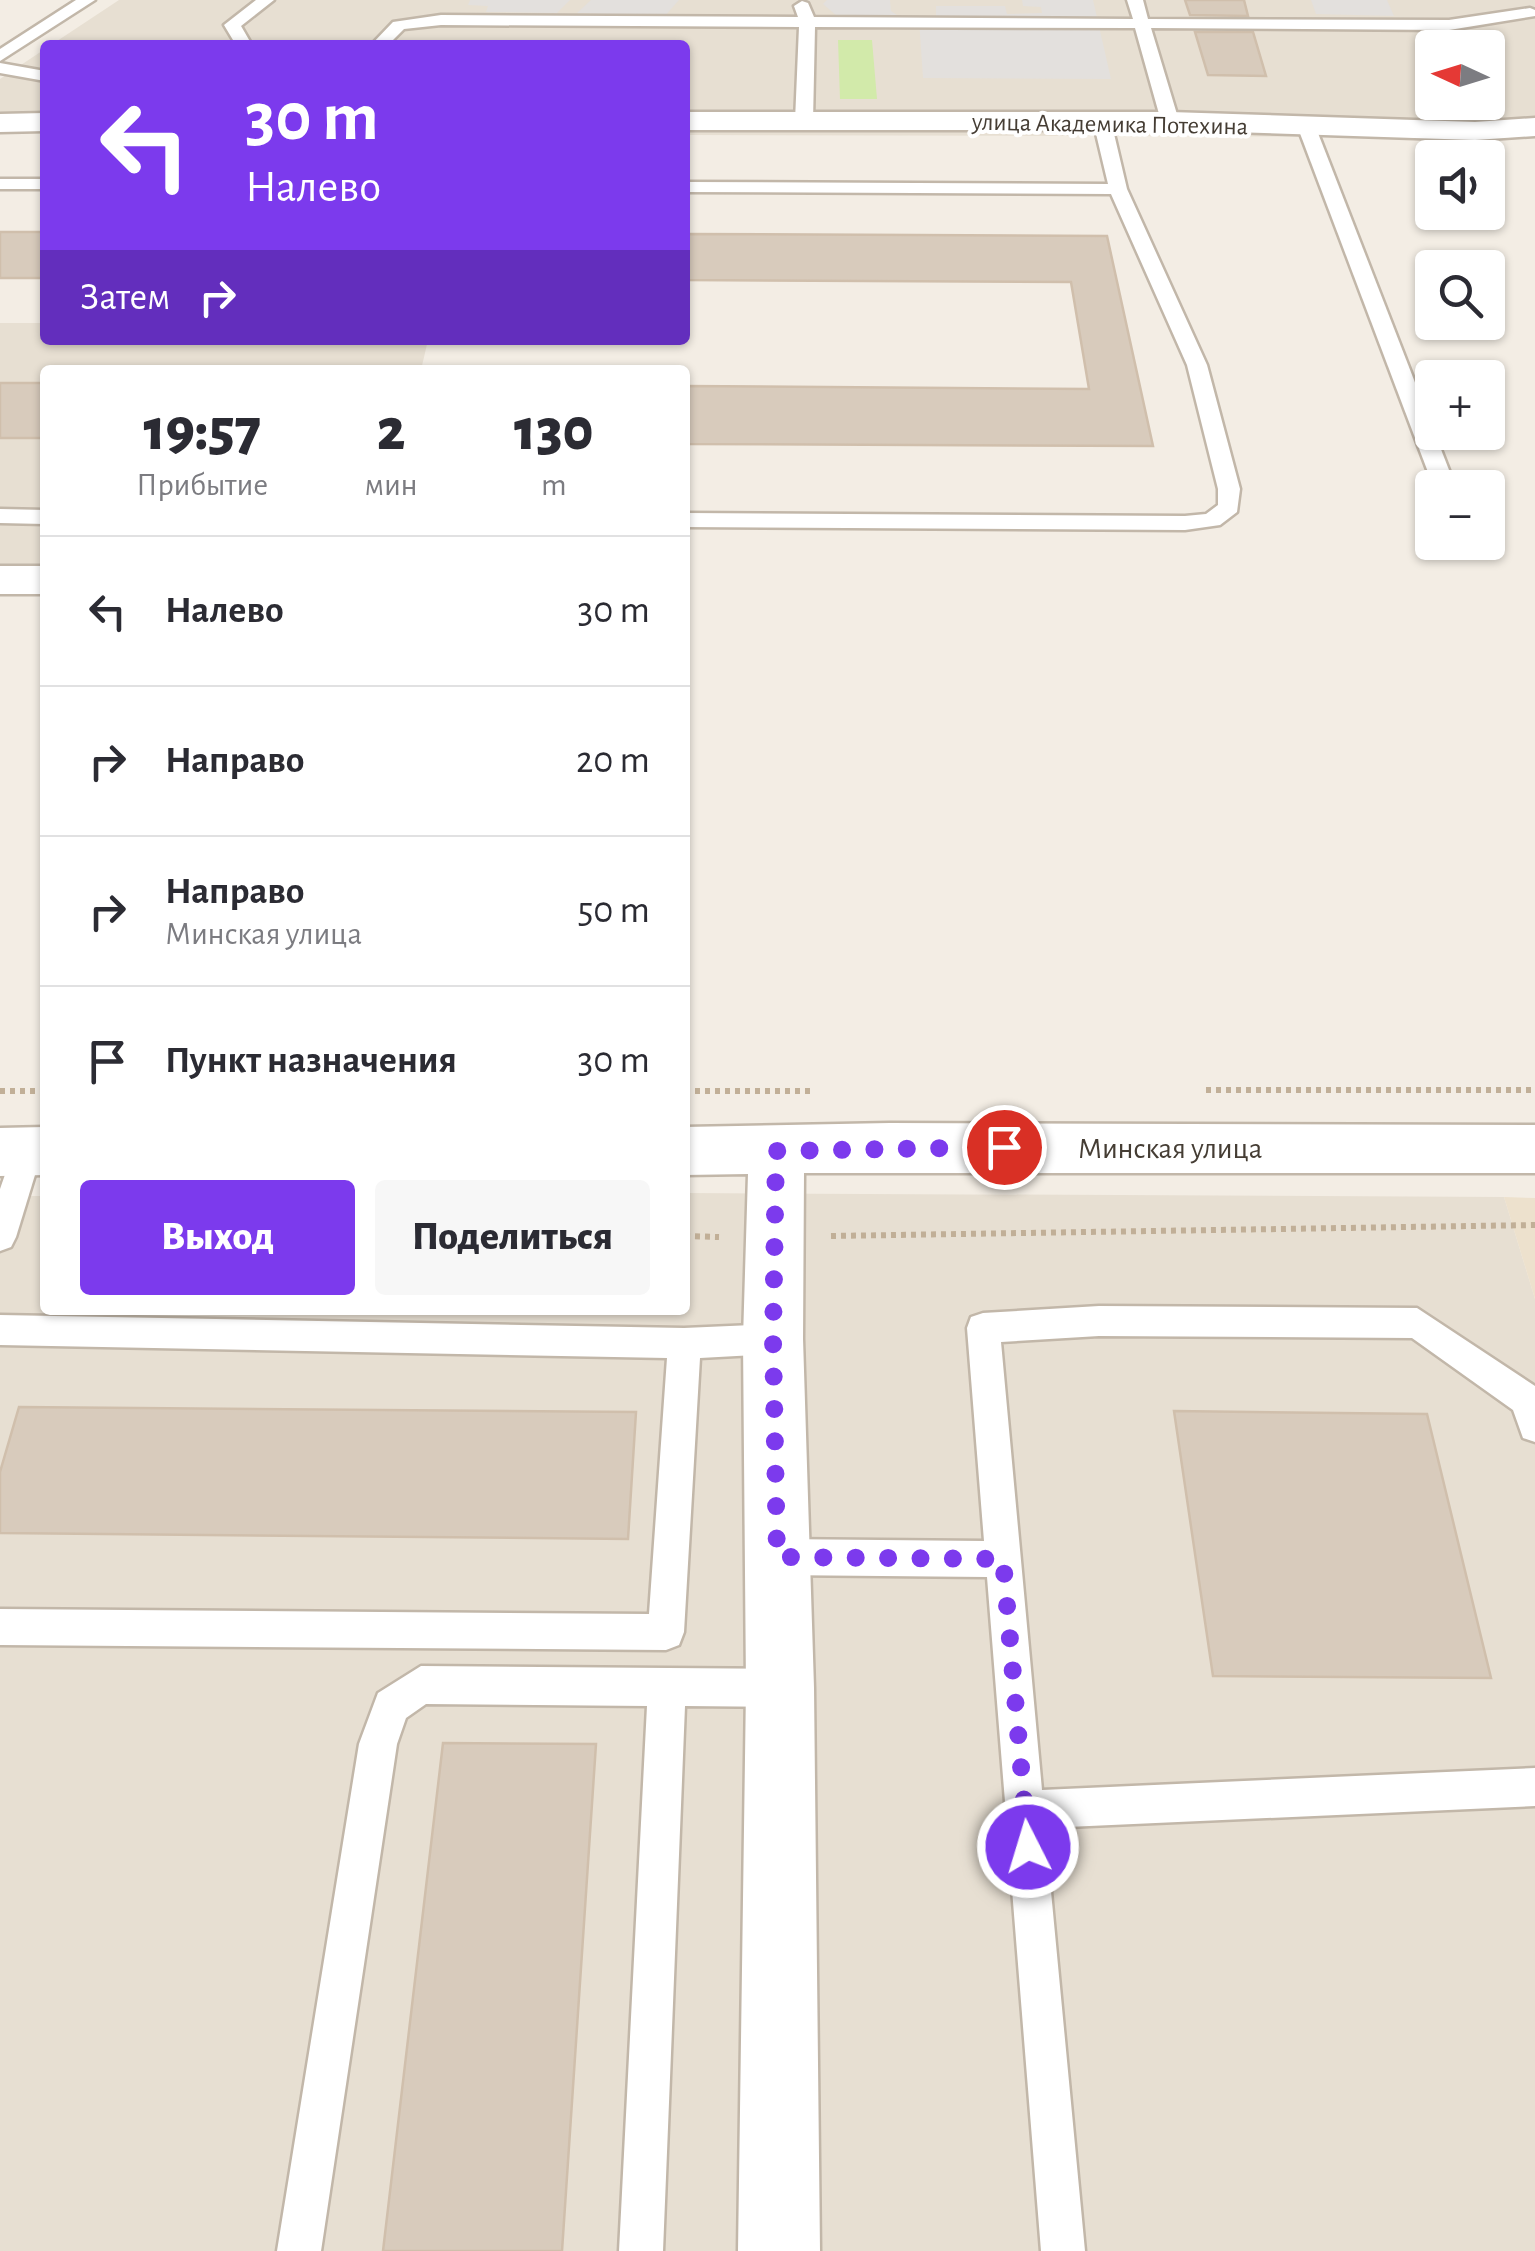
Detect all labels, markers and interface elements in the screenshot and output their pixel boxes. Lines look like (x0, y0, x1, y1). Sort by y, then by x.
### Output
north arrow (1415, 30, 1505, 120)
map controls (1415, 30, 1505, 560)
icon: left (80, 80, 210, 210)
text: 30 m (245, 83, 379, 153)
street label: улица Академика Потехина (971, 110, 1248, 139)
button: sound (1415, 140, 1505, 230)
text: Налево (245, 165, 381, 210)
button: search (1415, 250, 1505, 340)
icon: right (190, 270, 245, 325)
text: Затем (80, 279, 170, 317)
button: + (1415, 360, 1505, 450)
text: 19:57 (143, 401, 261, 461)
text: 2 (377, 401, 406, 461)
text: 130 (514, 401, 594, 461)
text: Прибытие (136, 469, 268, 501)
text: мин (365, 469, 418, 501)
text: m (541, 469, 567, 501)
button: − (1415, 470, 1505, 560)
icon: left (80, 584, 135, 639)
text: Налево (165, 592, 284, 630)
text: 30 m (578, 592, 650, 630)
icon: right (80, 734, 135, 789)
text: Направо (165, 742, 304, 780)
text: 20 m (576, 742, 650, 780)
text: Направо (165, 873, 304, 911)
icon: right (80, 884, 135, 939)
text: 50 m (577, 892, 650, 930)
text: Минская улица (165, 918, 362, 950)
icon: arrive (80, 1034, 135, 1089)
text: Пункт назначения (165, 1042, 457, 1080)
text: 30 m (578, 1042, 650, 1080)
pin (962, 1105, 1047, 1190)
icon: arrive (977, 1120, 1032, 1175)
street label: Минская улица (1078, 1134, 1262, 1164)
button: Выход (80, 1180, 355, 1295)
button: Поделиться (375, 1180, 650, 1295)
position arrow (976, 1795, 1080, 1899)

